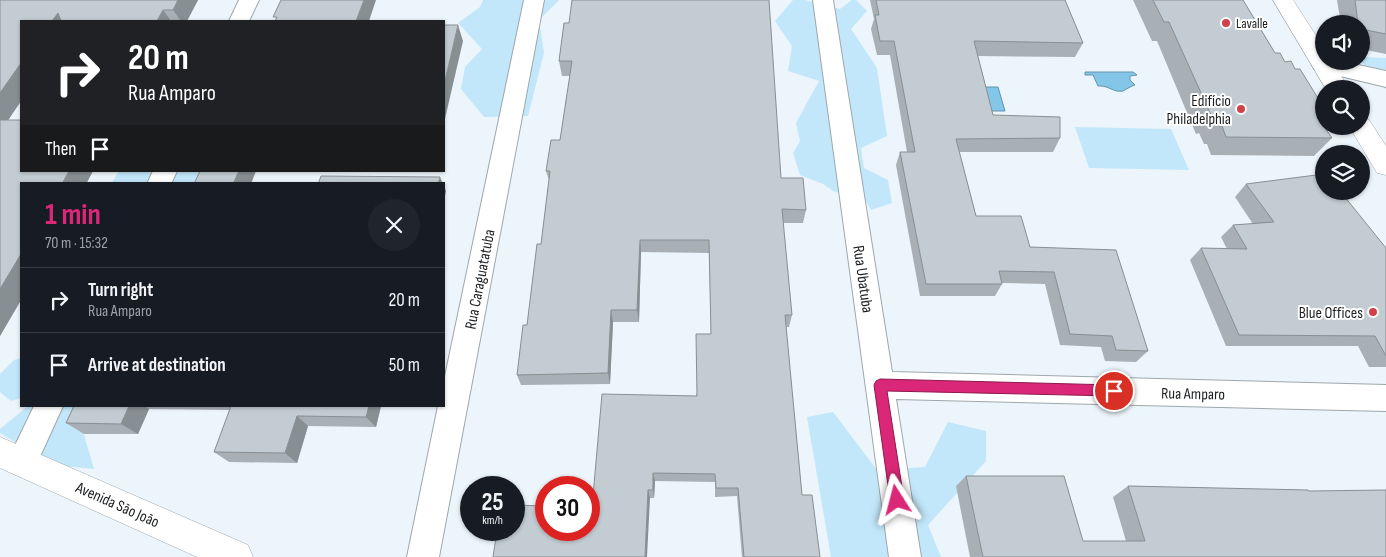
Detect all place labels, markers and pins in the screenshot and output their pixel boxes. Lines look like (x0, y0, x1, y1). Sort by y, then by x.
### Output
place label: Lavalle (1236, 15, 1268, 32)
marker: Lavalle (1220, 17, 1232, 29)
place label: Edifício Philadelphia (1167, 92, 1231, 129)
marker: Edifício Philadelphia (1235, 103, 1247, 115)
place label: Blue Offices (1299, 304, 1363, 323)
marker: Blue Offices (1367, 306, 1379, 318)
pin (1093, 370, 1135, 412)

